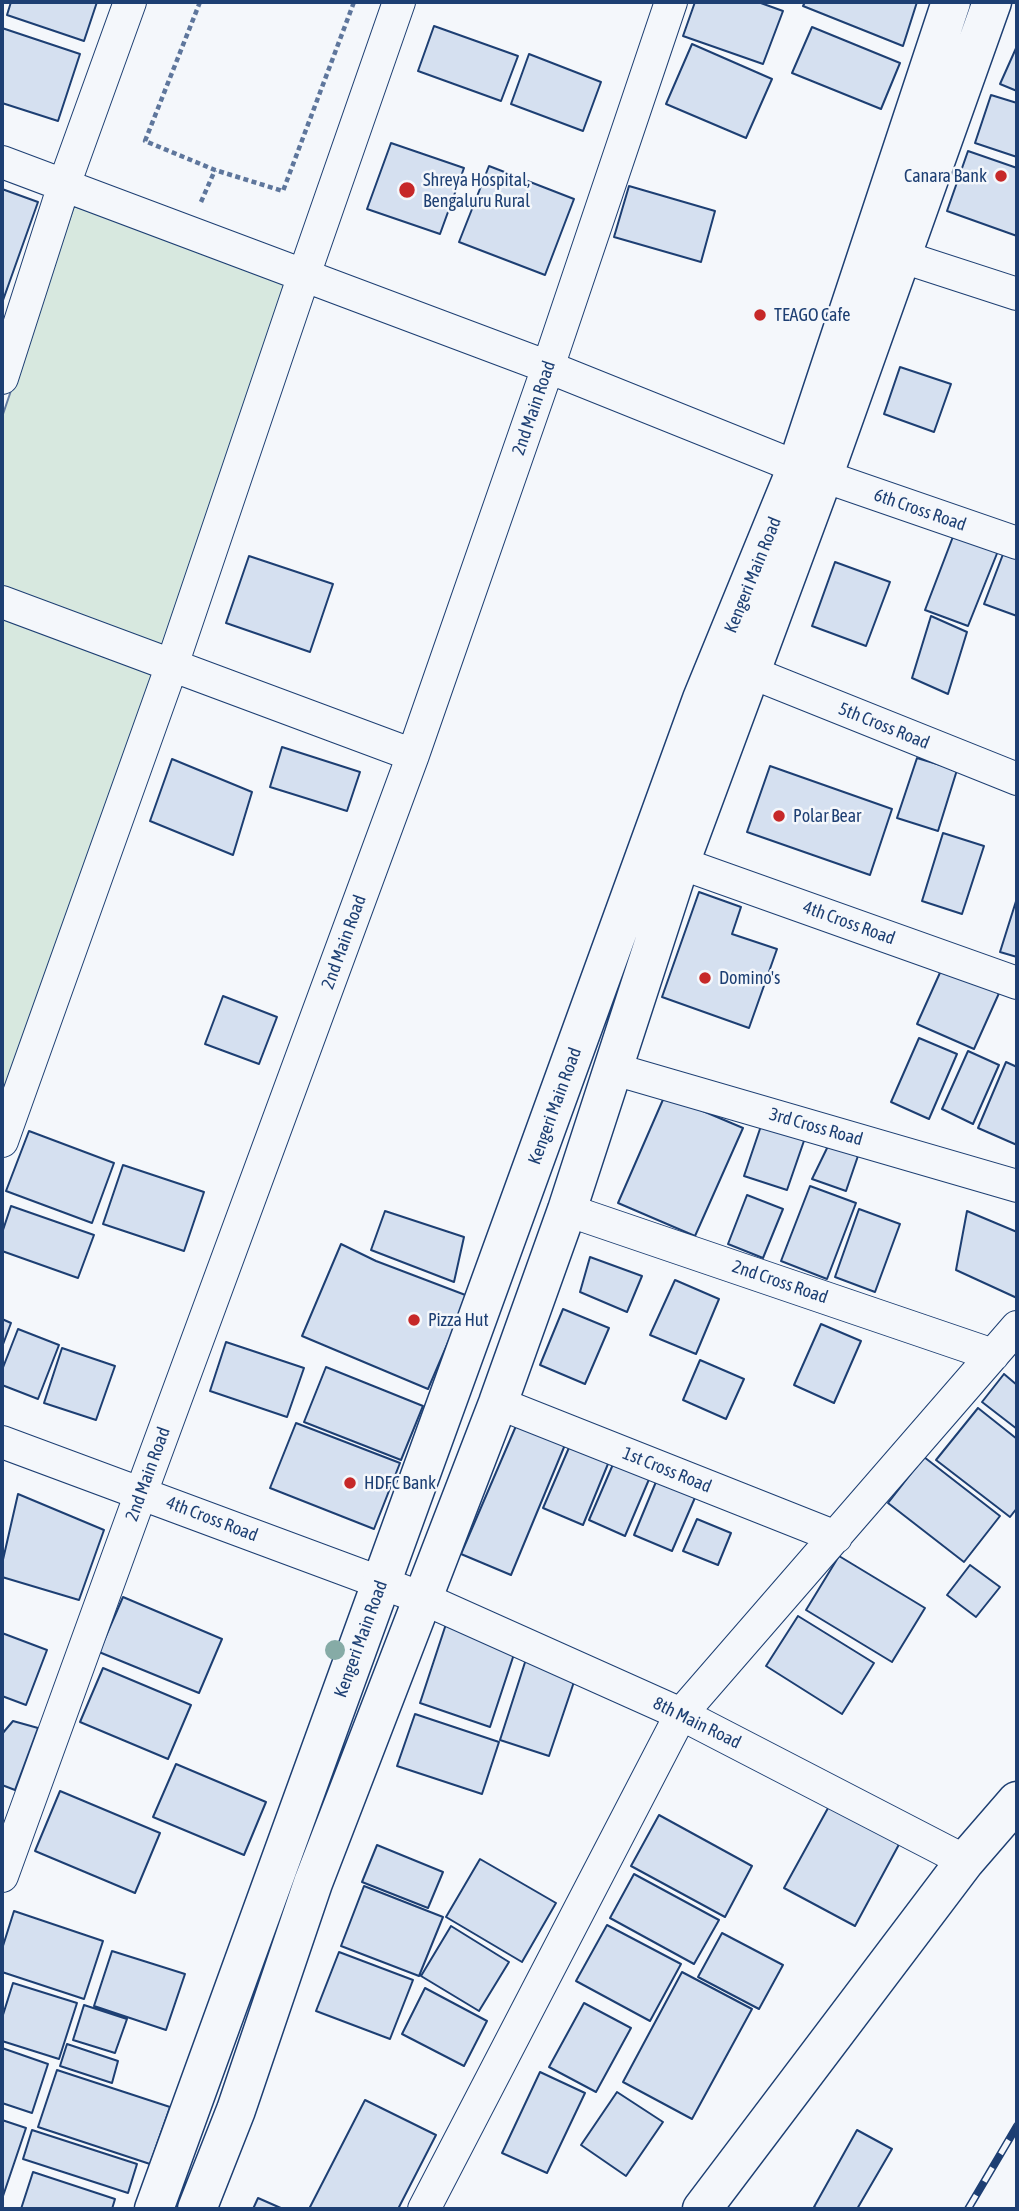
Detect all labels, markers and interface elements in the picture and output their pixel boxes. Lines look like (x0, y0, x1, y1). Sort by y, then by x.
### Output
place label: Canara Bank (904, 165, 987, 187)
marker: Canara Bank (993, 168, 1009, 184)
place label: Shreya Hospital, Bengaluru Rural (423, 169, 530, 212)
marker: Shreya Hospital, Bengaluru Rural (397, 180, 417, 200)
place label: TEAGO Cafe (774, 304, 851, 326)
marker: TEAGO Cafe (752, 307, 768, 323)
street label: 2nd Main Road (508, 358, 560, 458)
street label: 6th Cross Road (871, 484, 969, 536)
street label: Kengeri Main Road (720, 514, 786, 636)
street label: 5th Cross Road (835, 698, 933, 754)
place label: Polar Bear (793, 805, 861, 827)
marker: Polar Bear (771, 808, 787, 824)
street label: 2nd Main Road (317, 892, 371, 992)
street label: 4th Cross Road (800, 896, 898, 950)
place label: Domino's (719, 967, 780, 989)
marker: Domino's (697, 970, 713, 986)
street label: Kengeri Main Road (524, 1045, 586, 1167)
street label: 3rd Cross Road (767, 1103, 865, 1151)
street label: 2nd Cross Road (729, 1256, 831, 1308)
place label: Pizza Hut (428, 1309, 489, 1331)
marker: Pizza Hut (406, 1312, 422, 1328)
street label: 2nd Main Road (121, 1424, 175, 1524)
street label: 1st Cross Road (619, 1442, 715, 1498)
place label: HDFC Bank (364, 1472, 436, 1494)
marker: HDFC Bank (342, 1475, 358, 1491)
street label: 4th Cross Road (163, 1492, 261, 1546)
street label: Kengeri Main Road (330, 1578, 392, 1700)
street label: 8th Main Road (650, 1692, 744, 1754)

